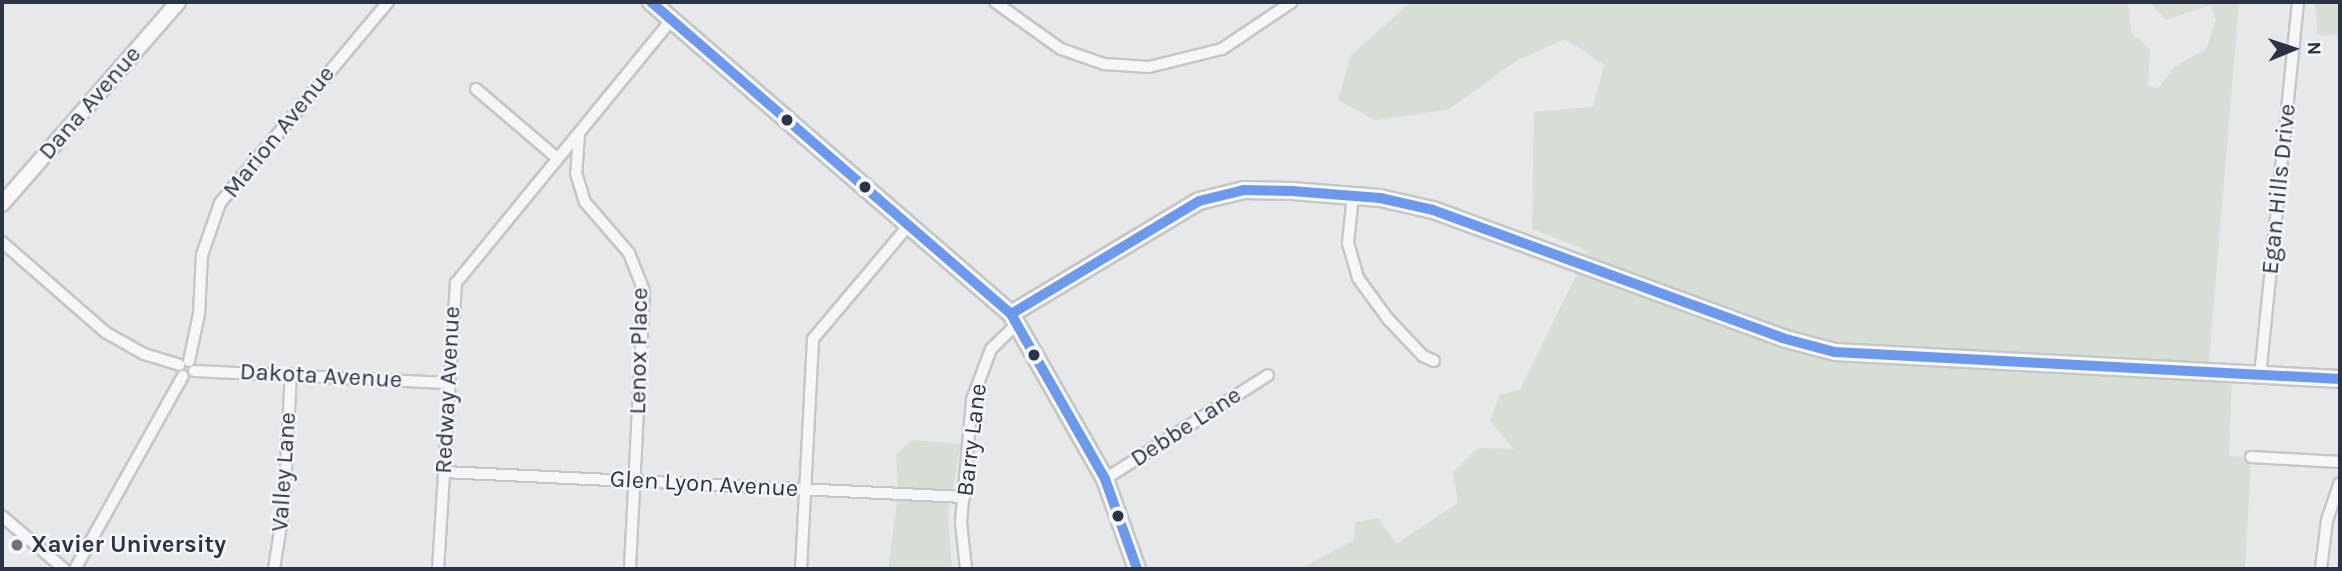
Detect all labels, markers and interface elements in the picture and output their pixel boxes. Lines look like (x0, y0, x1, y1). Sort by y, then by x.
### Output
north arrow (2258, 14, 2328, 84)
street label: Dana Avenue (33, 40, 147, 166)
text: N (2303, 41, 2325, 55)
street label: Marion Avenue (217, 60, 341, 204)
street label: Egan Hills Drive (2256, 102, 2302, 276)
unlabelled marker (780, 113, 794, 127)
unlabelled marker (858, 180, 872, 194)
street label: Lenox Place (623, 287, 655, 415)
street label: Redway Avenue (429, 306, 467, 474)
unlabelled marker (1027, 348, 1041, 362)
street label: Dakota Avenue (239, 357, 403, 395)
street label: Debbe Lane (1125, 381, 1247, 473)
street label: Barry Lane (951, 382, 993, 498)
street label: Valley Lane (265, 411, 303, 533)
street label: Glen Lyon Avenue (609, 465, 799, 503)
unlabelled marker (1111, 509, 1125, 523)
place label: Xavier University (31, 531, 226, 559)
marker: Xavier University (9, 537, 25, 553)

